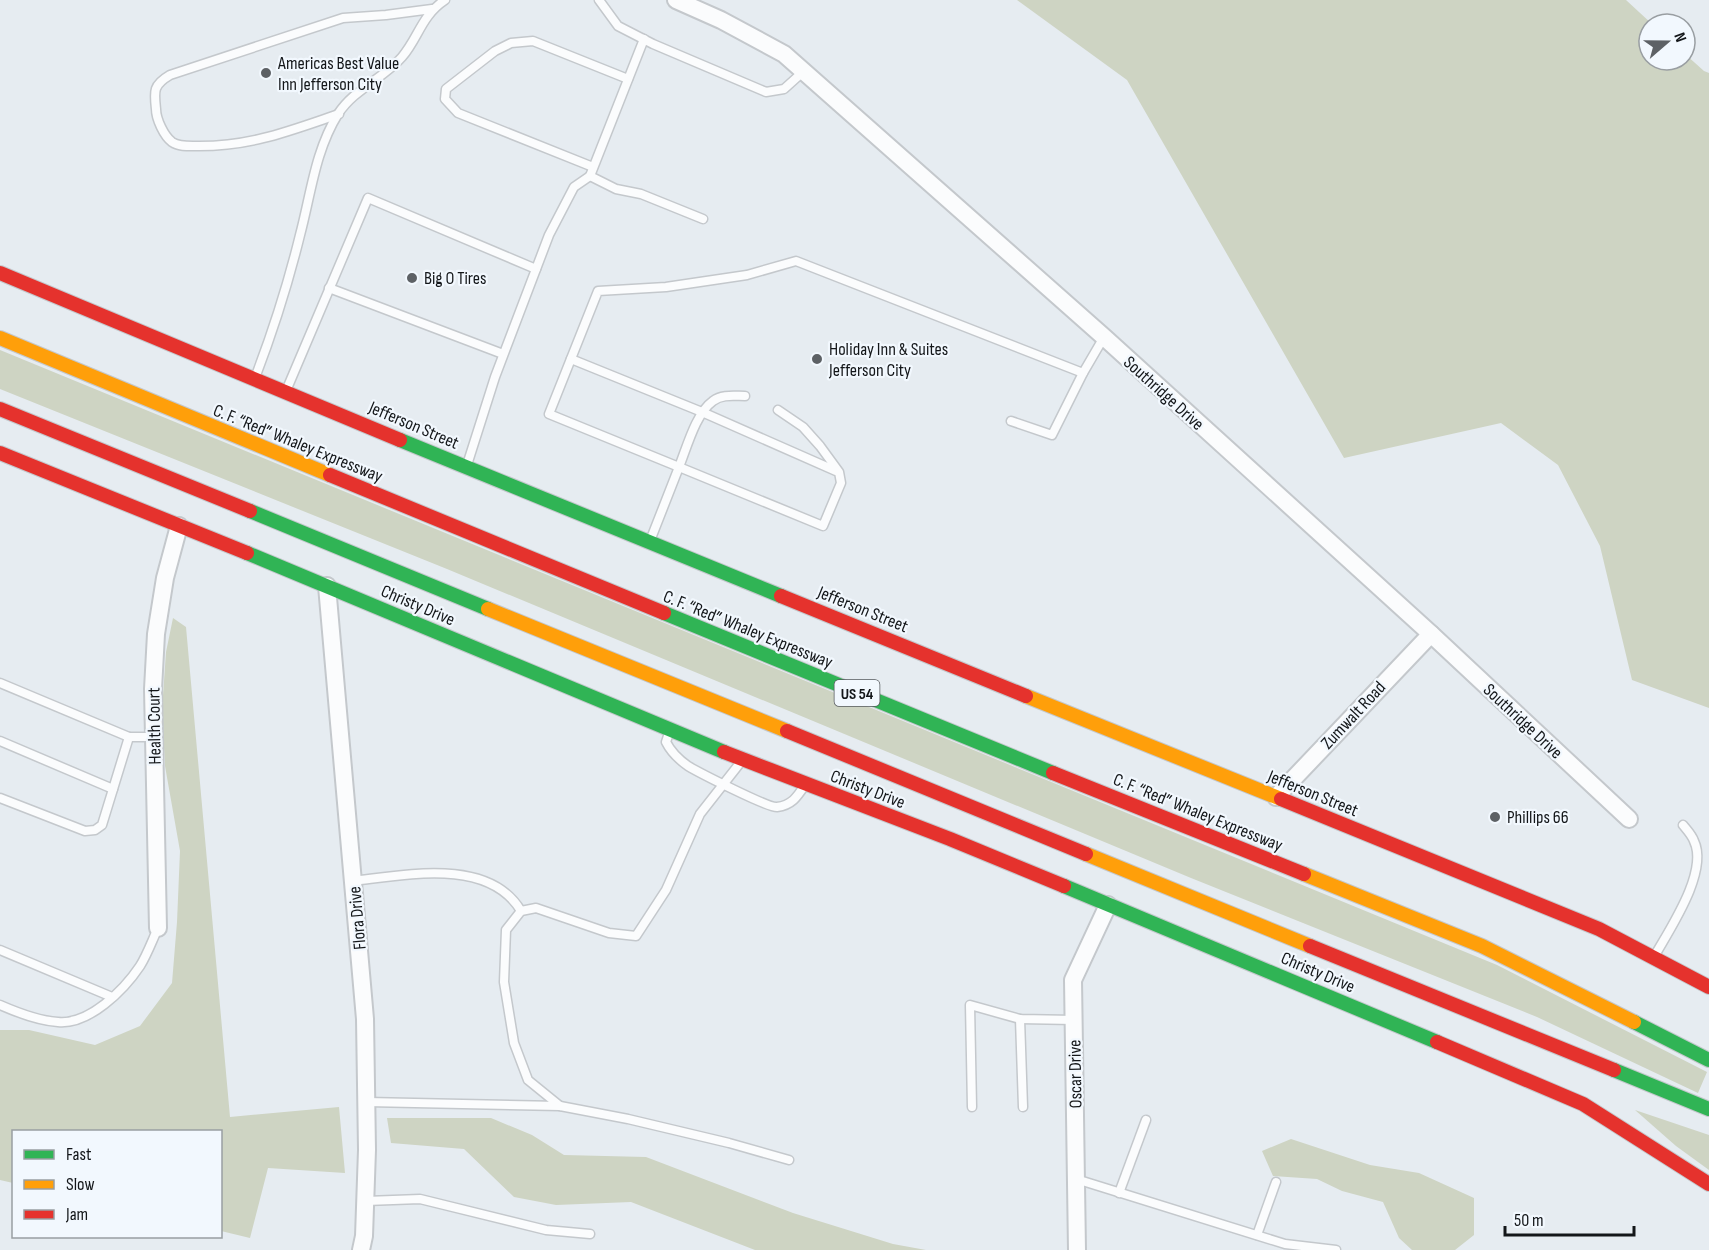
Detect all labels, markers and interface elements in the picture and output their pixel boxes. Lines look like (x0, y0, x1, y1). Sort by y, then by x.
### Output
north arrow (1637, 12, 1697, 72)
text: N (1669, 30, 1690, 45)
place label: Americas Best Value Inn Jefferson City (277, 53, 399, 95)
marker: Americas Best Value Inn Jefferson City (259, 66, 273, 80)
place label: Big O Tires (424, 268, 486, 289)
marker: Big O Tires (405, 271, 419, 285)
place label: Holiday Inn & Suites Jefferson City (828, 339, 948, 381)
marker: Holiday Inn & Suites Jefferson City (810, 352, 824, 366)
street label: Southridge Drive (1119, 352, 1208, 435)
street label: Jefferson Street (365, 397, 462, 454)
street label: C. F. “Red” Whaley Expressway (210, 400, 386, 487)
street label: Christy Drive (378, 581, 458, 630)
street label: Jefferson Street (814, 581, 911, 637)
street label: C. F. “Red” Whaley Expressway (660, 586, 836, 673)
street label: Zumwalt Road (1317, 677, 1390, 754)
street label: Southridge Drive (1479, 679, 1567, 763)
road number: US 54 (834, 680, 880, 706)
street label: Health Court (143, 687, 166, 765)
street label: Jefferson Street (1264, 765, 1361, 821)
street label: Christy Drive (828, 766, 908, 813)
street label: C. F. “Red” Whaley Expressway (1110, 769, 1286, 856)
place label: Phillips 66 (1507, 807, 1569, 828)
marker: Phillips 66 (1488, 810, 1502, 824)
street label: Flora Drive (344, 885, 371, 951)
street label: Christy Drive (1278, 948, 1358, 997)
street label: Oscar Drive (1064, 1039, 1087, 1109)
legend (12, 1130, 222, 1238)
text: Fast (66, 1144, 92, 1165)
text: Slow (66, 1174, 95, 1195)
scale bar (1505, 1199, 1634, 1237)
text: Jam (65, 1204, 88, 1225)
text: 50 m (1514, 1210, 1544, 1231)

